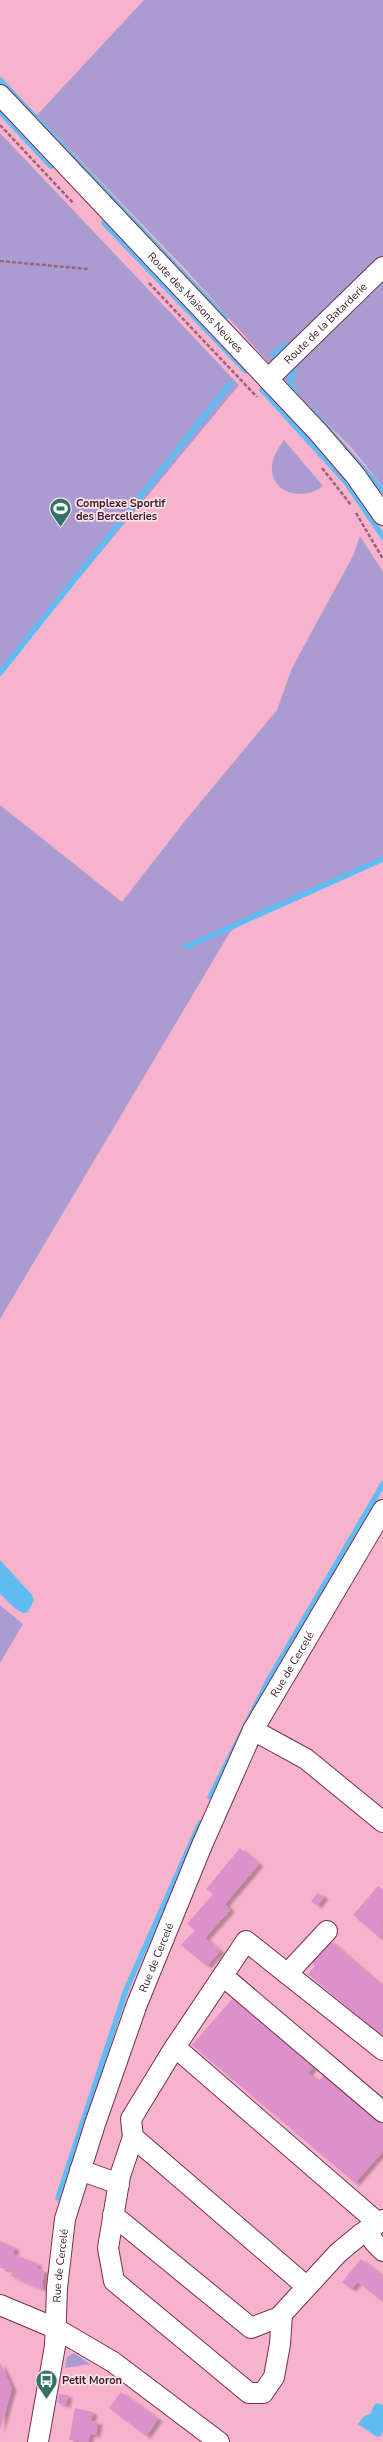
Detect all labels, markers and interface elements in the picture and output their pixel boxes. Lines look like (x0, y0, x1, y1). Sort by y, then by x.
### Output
street label: Route des Maisons Neuves (144, 249, 246, 356)
street label: Route de la Batarderie (281, 279, 371, 367)
sports icon: Complexe Sportif des Bercelleries (47, 496, 73, 529)
place label: Complexe Sportif des Bercelleries (76, 496, 166, 524)
street label: Rue de Cercelé (267, 1628, 318, 1700)
street label: Rue de Cercelé (136, 1920, 177, 1995)
street label: Rue de Cercelé (50, 2228, 72, 2303)
bus stop icon: Petit Moron (33, 2367, 59, 2400)
place label: Petit Moron (62, 2373, 122, 2388)

